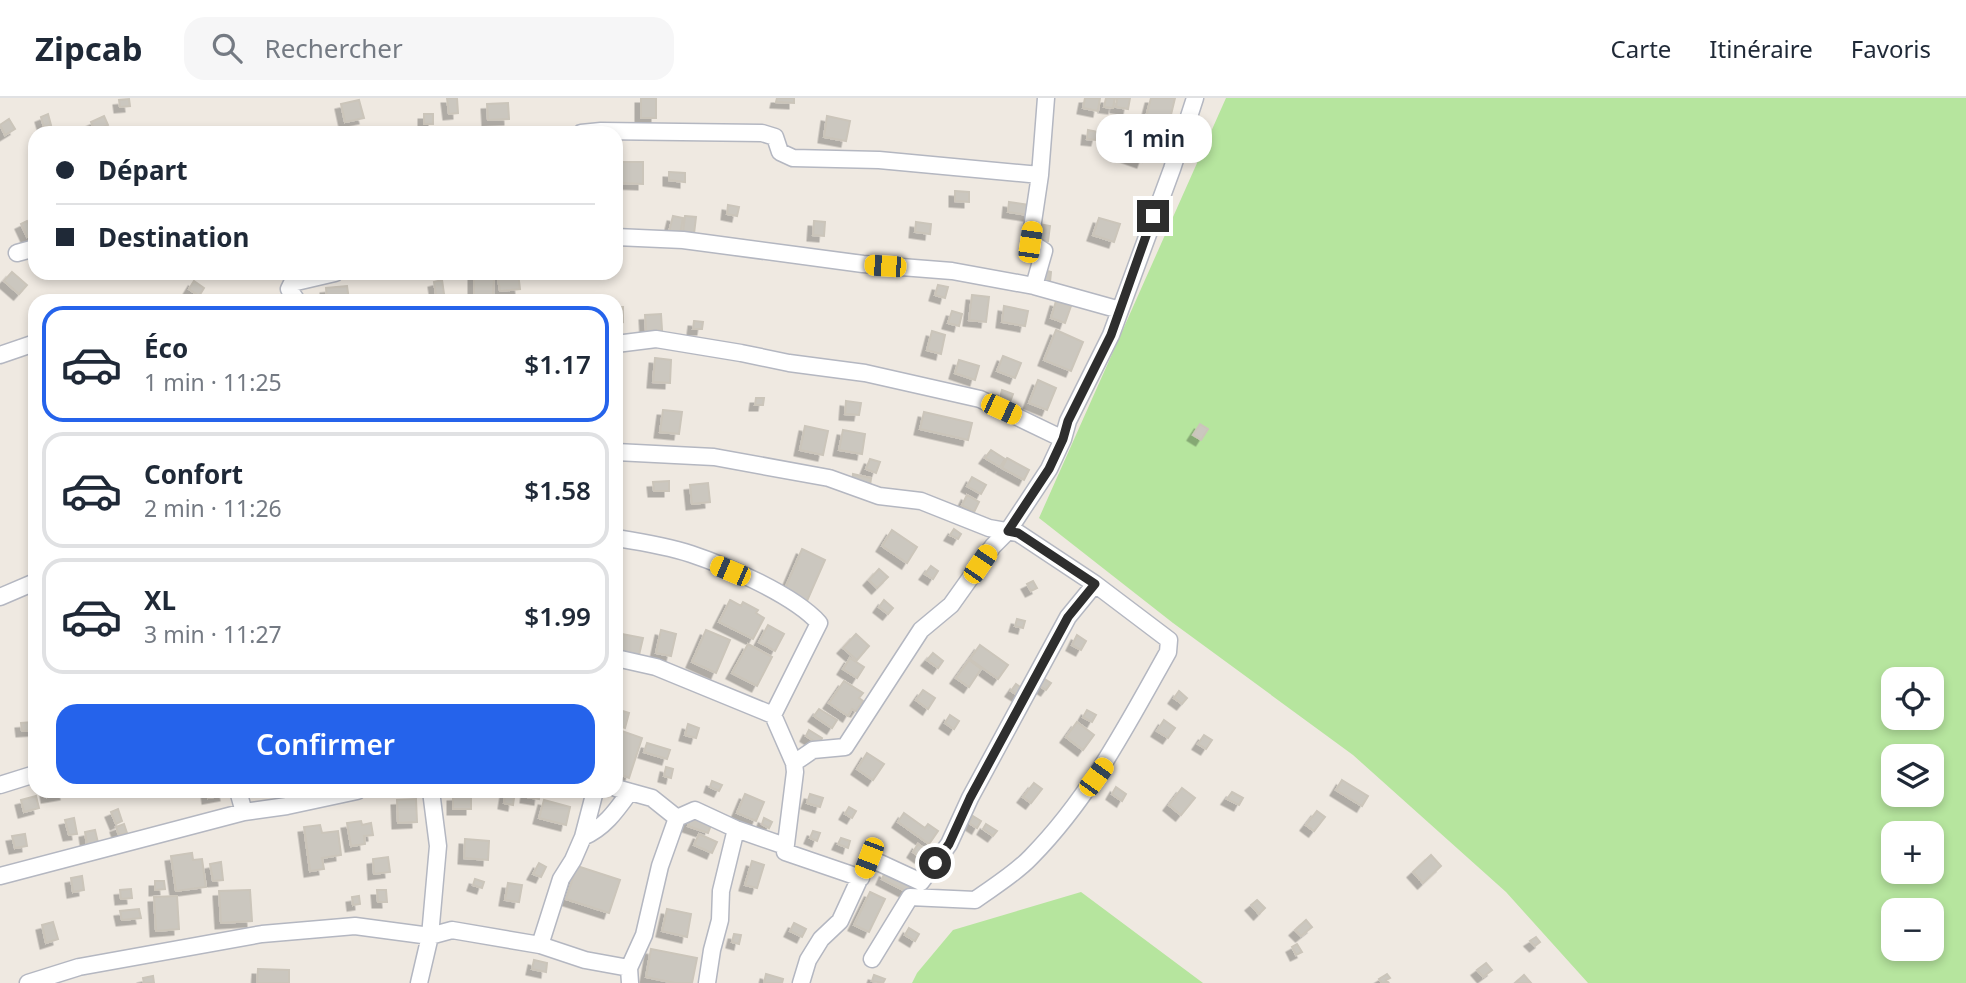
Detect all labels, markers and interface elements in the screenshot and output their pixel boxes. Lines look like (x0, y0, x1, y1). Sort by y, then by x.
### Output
search box (184, 17, 674, 80)
text: Zipcab (35, 26, 142, 71)
icon: search (208, 29, 246, 67)
text: Rechercher (264, 30, 403, 66)
text: Carte (1611, 32, 1671, 65)
text: Itinéraire (1709, 32, 1813, 65)
text: Favoris (1851, 32, 1931, 65)
callout: 1 min (1095, 115, 1211, 164)
text: 1 min (1123, 122, 1185, 154)
text: Départ (98, 152, 187, 188)
route end (1137, 200, 1169, 232)
text: Destination (98, 219, 249, 255)
car (1017, 220, 1044, 264)
car (864, 254, 907, 278)
text: Éco (144, 330, 188, 366)
icon: car (60, 333, 123, 396)
text: $1.17 (524, 346, 591, 382)
text: 1 min · 11:25 (144, 366, 282, 398)
car (978, 391, 1025, 427)
text: Confort (144, 456, 243, 492)
icon: car (60, 459, 123, 522)
text: $1.58 (524, 472, 591, 508)
text: 2 min · 11:26 (144, 492, 282, 524)
car (960, 541, 1001, 587)
car (707, 553, 754, 589)
text: XL (144, 582, 176, 618)
icon: car (60, 585, 123, 648)
text: $1.99 (524, 598, 591, 634)
text: 3 min · 11:27 (144, 618, 282, 650)
map controls (1881, 667, 1944, 961)
button: locate (1881, 667, 1944, 730)
button: Confirmer (56, 704, 595, 784)
button: layers (1881, 744, 1944, 807)
car (1076, 754, 1117, 800)
button: + (1881, 821, 1944, 884)
car (852, 835, 887, 881)
route start (919, 847, 951, 879)
button: − (1881, 898, 1944, 961)

